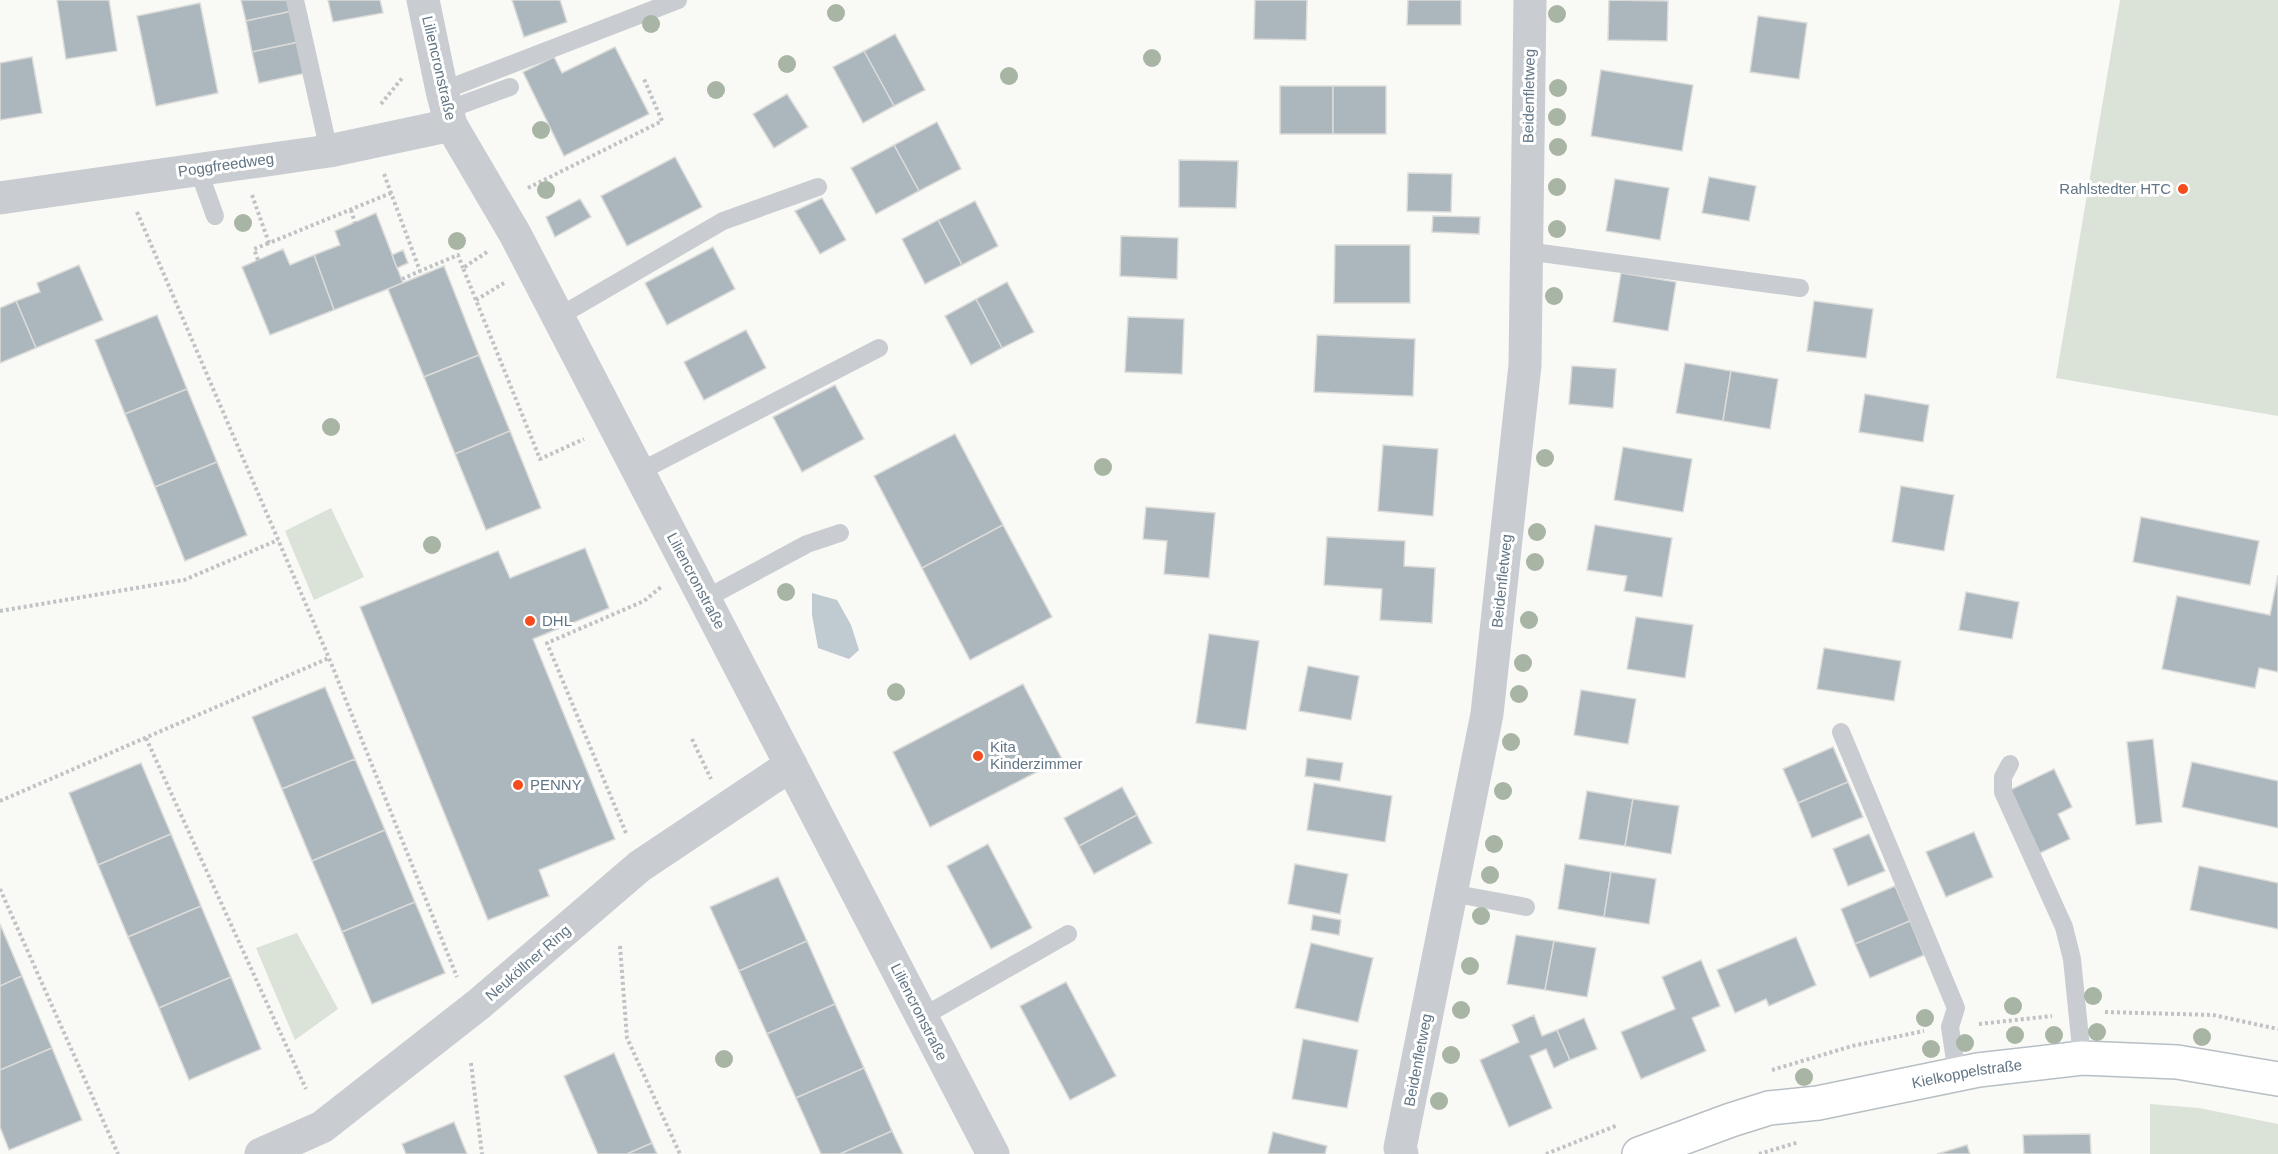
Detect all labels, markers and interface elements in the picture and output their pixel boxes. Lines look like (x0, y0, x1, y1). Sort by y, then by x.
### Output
street label: Liliencronstraße (419, 14, 460, 122)
street label: Beidenfletweg (1519, 49, 1538, 143)
street label: Poggfreedweg (177, 149, 275, 180)
place label: Rahlstedter HTC (2059, 180, 2171, 197)
marker: Rahlstedter HTC (2176, 182, 2190, 196)
street label: Liliencronstraße (664, 530, 729, 632)
street label: Beidenfletweg (1488, 533, 1515, 629)
place label: DHL (542, 612, 572, 629)
marker: DHL (523, 614, 537, 628)
place label: Kita Kinderzimmer (990, 738, 1083, 772)
marker: Kita Kinderzimmer (971, 749, 985, 763)
place label: PENNY (530, 776, 582, 793)
marker: PENNY (511, 778, 525, 792)
street label: Neuköllner Ring (482, 921, 574, 1004)
street label: Liliencronstraße (888, 960, 951, 1063)
street label: Beidenfletweg (1400, 1012, 1435, 1108)
street label: Kielkoppelstraße (1910, 1056, 2023, 1091)

